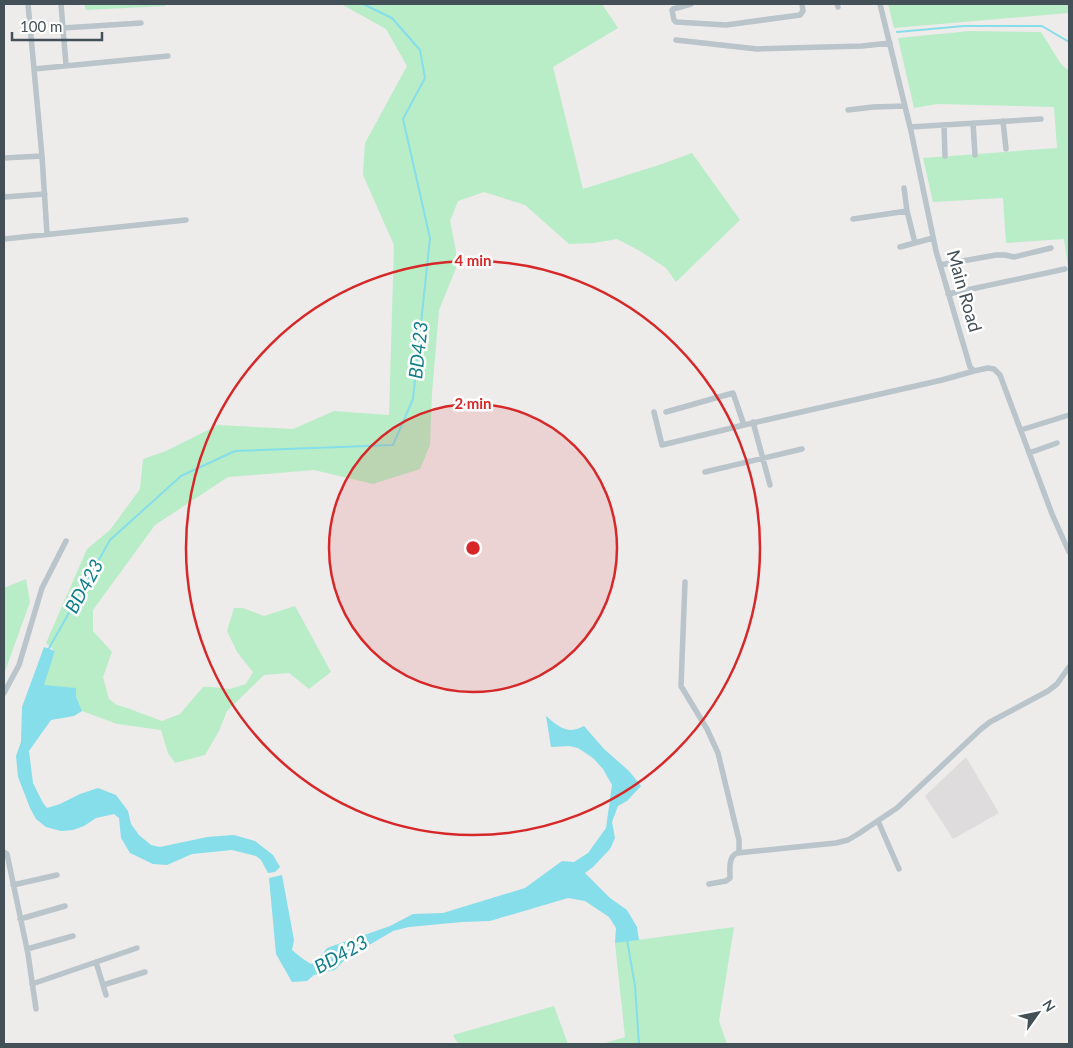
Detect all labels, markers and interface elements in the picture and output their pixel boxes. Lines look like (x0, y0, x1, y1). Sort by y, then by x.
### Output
scale bar (12, 10, 102, 42)
text: 100 m (20, 17, 62, 35)
street label: Main Road (943, 247, 987, 334)
text: 4 min (454, 251, 492, 269)
water label: BD423 (403, 320, 432, 380)
text: 2 min (454, 394, 492, 412)
centre of rings (464, 539, 482, 557)
water label: BD423 (59, 555, 108, 617)
water label: BD423 (310, 929, 372, 978)
north arrow (1013, 988, 1063, 1038)
text: N (1039, 996, 1059, 1015)

